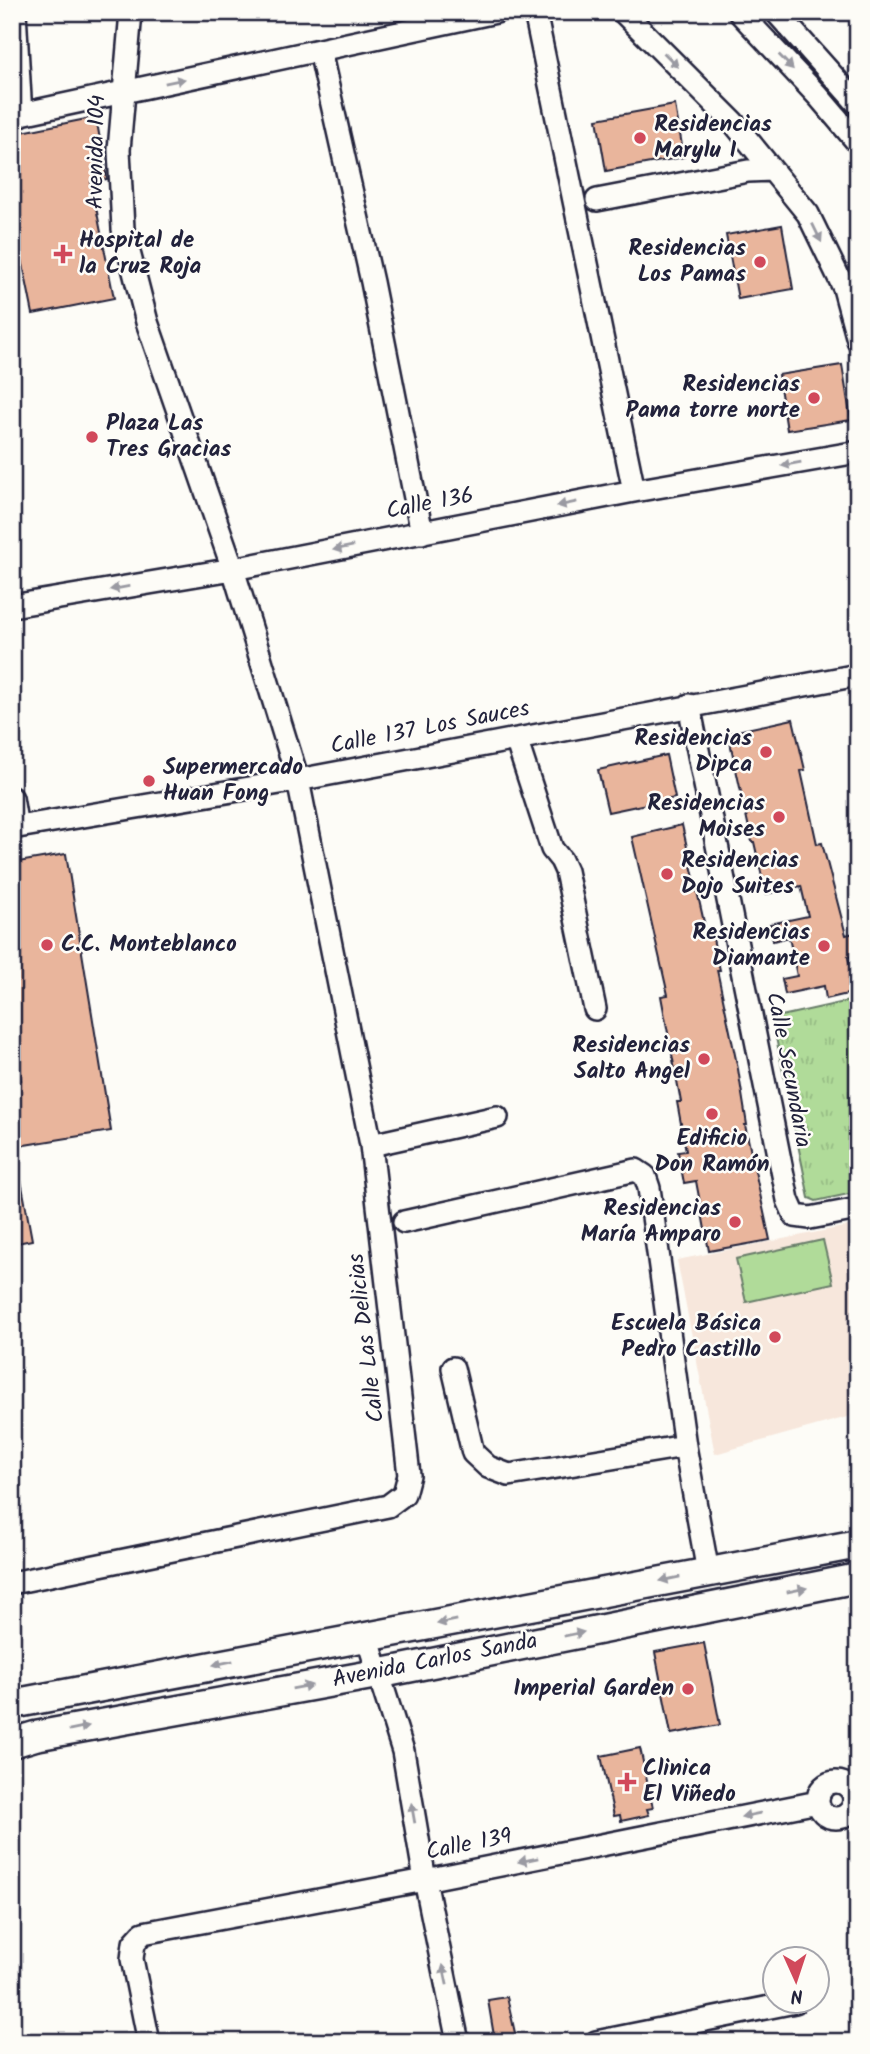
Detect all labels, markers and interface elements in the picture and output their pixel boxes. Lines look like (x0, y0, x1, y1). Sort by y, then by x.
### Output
one-way arrow (662, 52, 679, 68)
one-way arrow (777, 53, 793, 70)
one-way arrow (164, 75, 186, 86)
street label: Avenida 104 (78, 94, 116, 210)
place label: Residencias Marylu I (654, 107, 772, 169)
marker: Residencias Marylu I (632, 130, 648, 146)
place label: Hospital de la Cruz Roja (79, 223, 202, 285)
one-way arrow (812, 223, 823, 243)
place label: Residencias Los Pamas (628, 231, 746, 293)
marker: Hospital de la Cruz Roja (53, 244, 73, 264)
marker: Residencias Los Pamas (752, 254, 768, 270)
place label: Residencias Pama torre norte (625, 367, 800, 429)
marker: Residencias Pama torre norte (806, 390, 822, 406)
place label: Plaza Las Tres Gracias (106, 406, 231, 468)
marker: Plaza Las Tres Gracias (84, 429, 100, 445)
one-way arrow (779, 458, 801, 469)
street label: Calle 136 (383, 478, 477, 530)
one-way arrow (556, 499, 578, 510)
one-way arrow (332, 543, 354, 554)
one-way arrow (108, 583, 130, 594)
street label: Calle 137 Los Sauces (327, 691, 533, 765)
place label: Residencias Dipca (634, 721, 752, 783)
marker: Residencias Dipca (758, 744, 774, 760)
place label: Supermercado Huan Fong (163, 750, 303, 812)
marker: Supermercado Huan Fong (141, 773, 157, 789)
place label: Residencias Moises (647, 786, 765, 848)
marker: Residencias Moises (771, 809, 787, 825)
place label: Residencias Dojo Suites (681, 843, 799, 905)
marker: Residencias Dojo Suites (659, 866, 675, 882)
place label: Residencias Diamante (692, 915, 810, 977)
place label: C.C. Monteblanco (61, 927, 237, 963)
marker: C.C. Monteblanco (39, 937, 55, 953)
marker: Residencias Diamante (816, 938, 832, 954)
street label: Calle Secundaria (755, 989, 821, 1151)
place label: Residencias Salto Angel (572, 1028, 691, 1090)
marker: Residencias Salto Angel (696, 1051, 712, 1067)
marker: Edificio Don Ramón (704, 1106, 720, 1122)
place label: Edificio Don Ramón (655, 1121, 770, 1183)
place label: Residencias María Amparo (581, 1191, 721, 1253)
marker: Residencias María Amparo (727, 1214, 743, 1230)
street label: Calle Las Delicias (339, 1251, 395, 1425)
place label: Escuela Básica Pedro Castillo (611, 1306, 761, 1368)
marker: Escuela Básica Pedro Castillo (767, 1329, 783, 1345)
one-way arrow (659, 1574, 681, 1585)
one-way arrow (786, 1584, 808, 1595)
one-way arrow (436, 1616, 458, 1627)
street label: Avenida Carlos Sanda (329, 1623, 541, 1699)
one-way arrow (563, 1629, 585, 1640)
one-way arrow (212, 1658, 234, 1669)
place label: Imperial Garden (513, 1671, 674, 1707)
one-way arrow (291, 1681, 313, 1692)
marker: Imperial Garden (680, 1681, 696, 1697)
one-way arrow (68, 1722, 90, 1733)
place label: Clinica El Viñedo (643, 1751, 736, 1813)
marker: Clinica El Viñedo (617, 1772, 637, 1792)
one-way arrow (407, 1802, 418, 1824)
one-way arrow (740, 1810, 762, 1821)
street label: Calle 139 (423, 1819, 515, 1871)
one-way arrow (517, 1854, 539, 1865)
north arrow (762, 1946, 832, 2016)
one-way arrow (439, 1964, 450, 1986)
text: N (790, 1980, 804, 2010)

